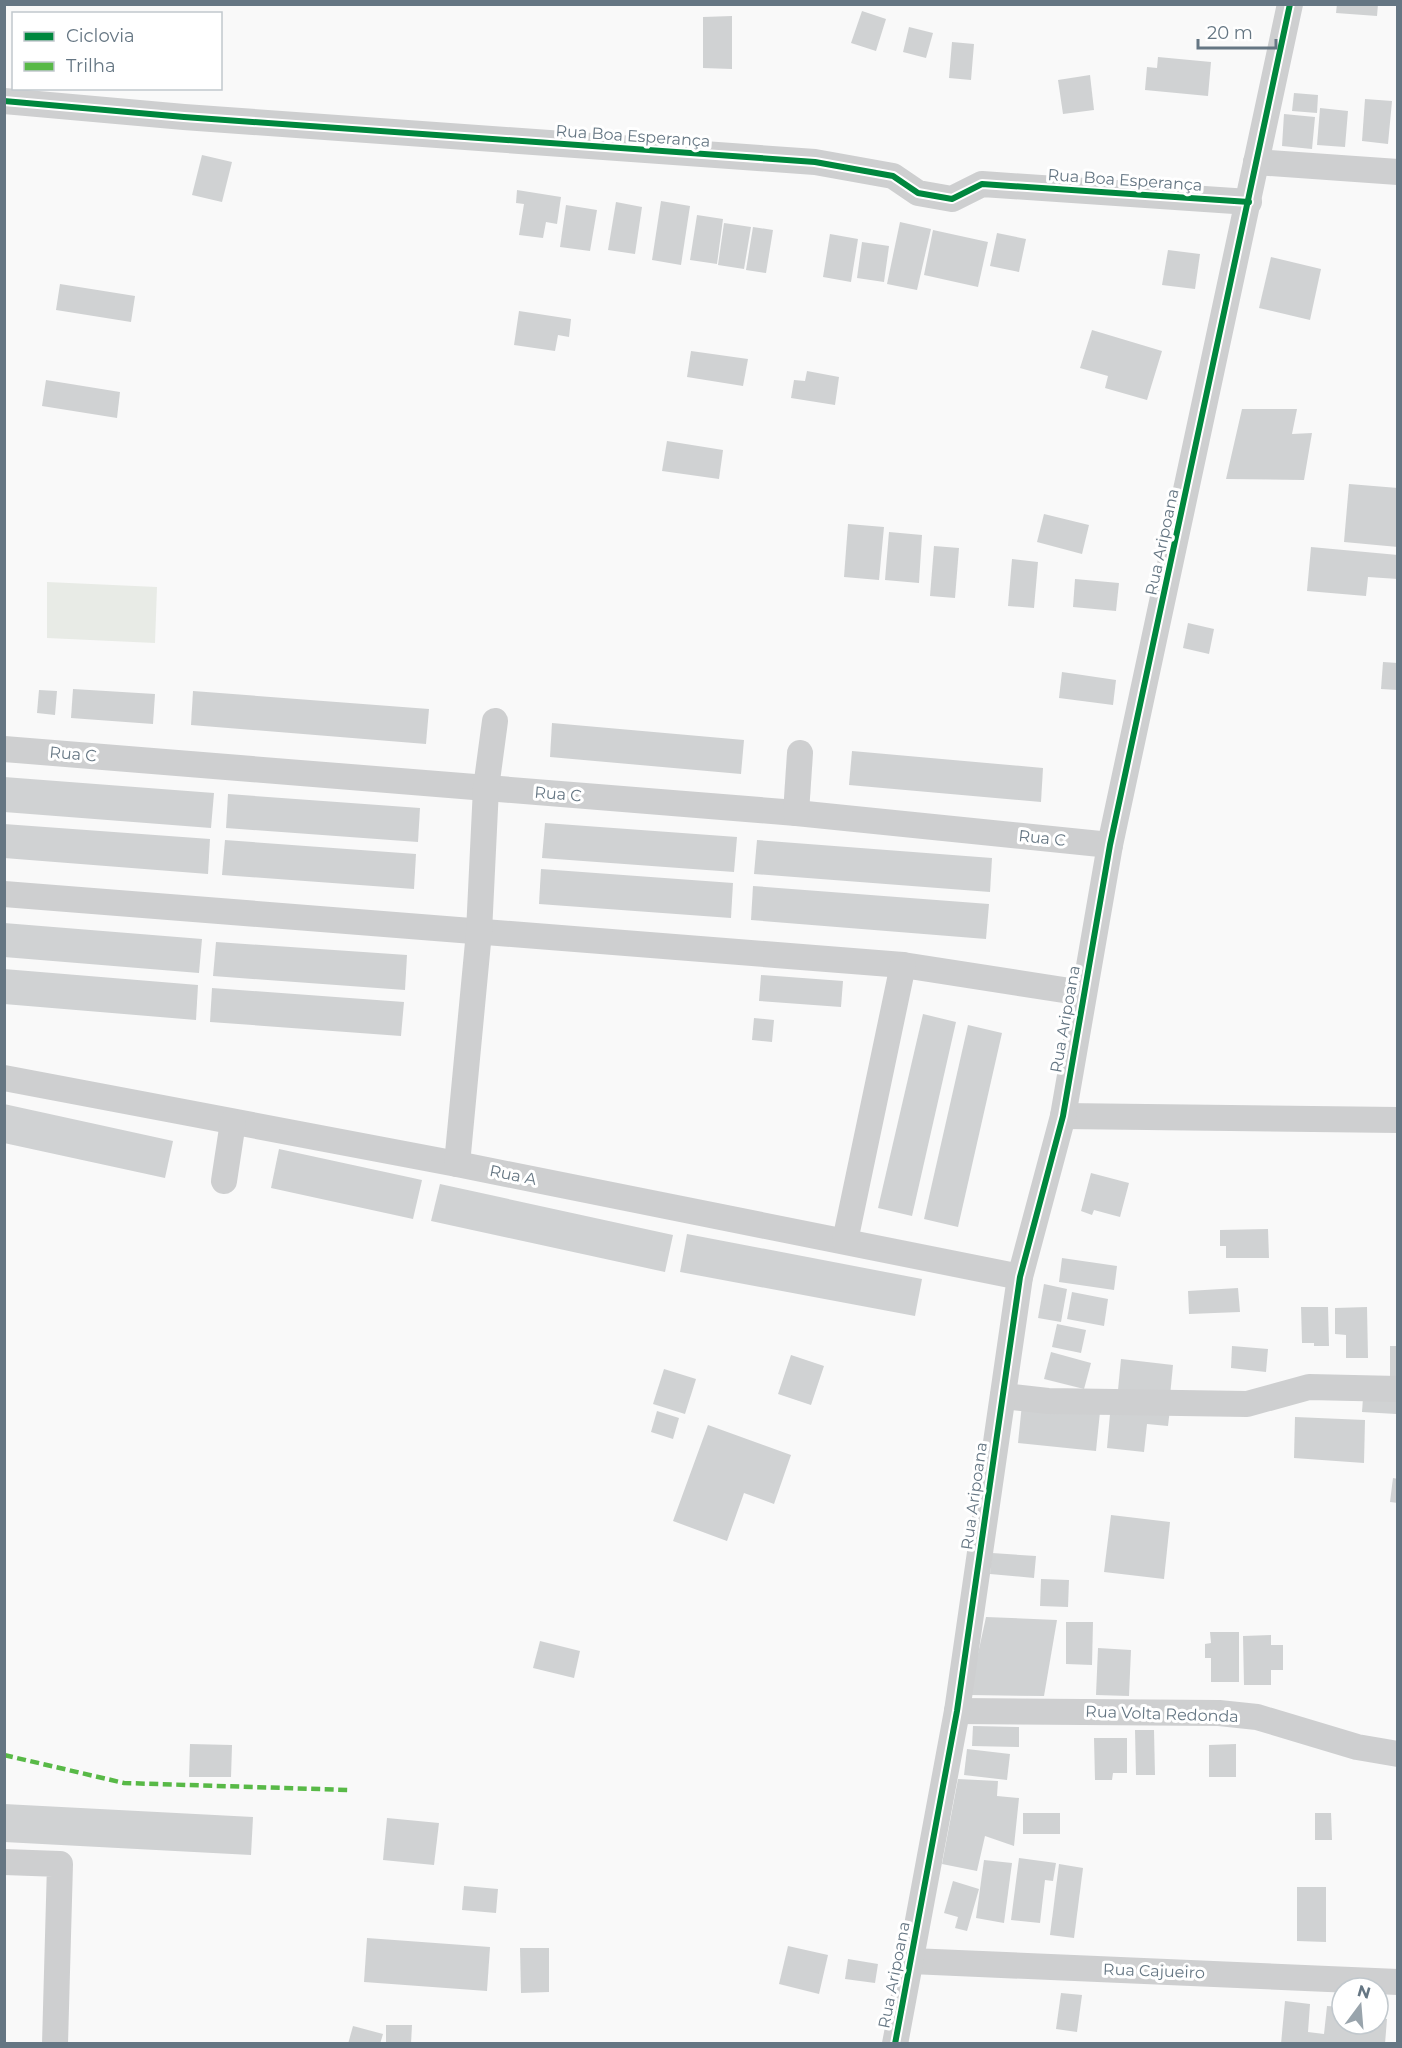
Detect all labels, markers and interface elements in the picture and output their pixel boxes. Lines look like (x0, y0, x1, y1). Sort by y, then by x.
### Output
legend (12, 12, 222, 90)
scale bar (1198, 12, 1276, 50)
text: 20 m (1207, 22, 1253, 44)
text: Ciclovia (66, 25, 135, 47)
text: Trilha (66, 55, 116, 77)
street label: Rua Boa Esperança (555, 121, 711, 151)
street label: Rua Boa Esperança (1047, 165, 1203, 195)
street label: Rua Aripoana (1141, 487, 1183, 597)
street label: Rua C (49, 742, 97, 766)
street label: Rua C (534, 782, 582, 806)
street label: Rua C (1017, 826, 1067, 850)
street label: Rua Aripoana (1046, 964, 1084, 1074)
street label: Rua A (488, 1161, 539, 1189)
street label: Rua Aripoana (957, 1441, 991, 1551)
street label: Rua Volta Redonda (1085, 1702, 1239, 1726)
street label: Rua Aripoana (874, 1920, 914, 2030)
street label: Rua Cajueiro (1103, 1960, 1205, 1982)
north arrow (1330, 1976, 1390, 2036)
text: N (1355, 1981, 1373, 2003)

